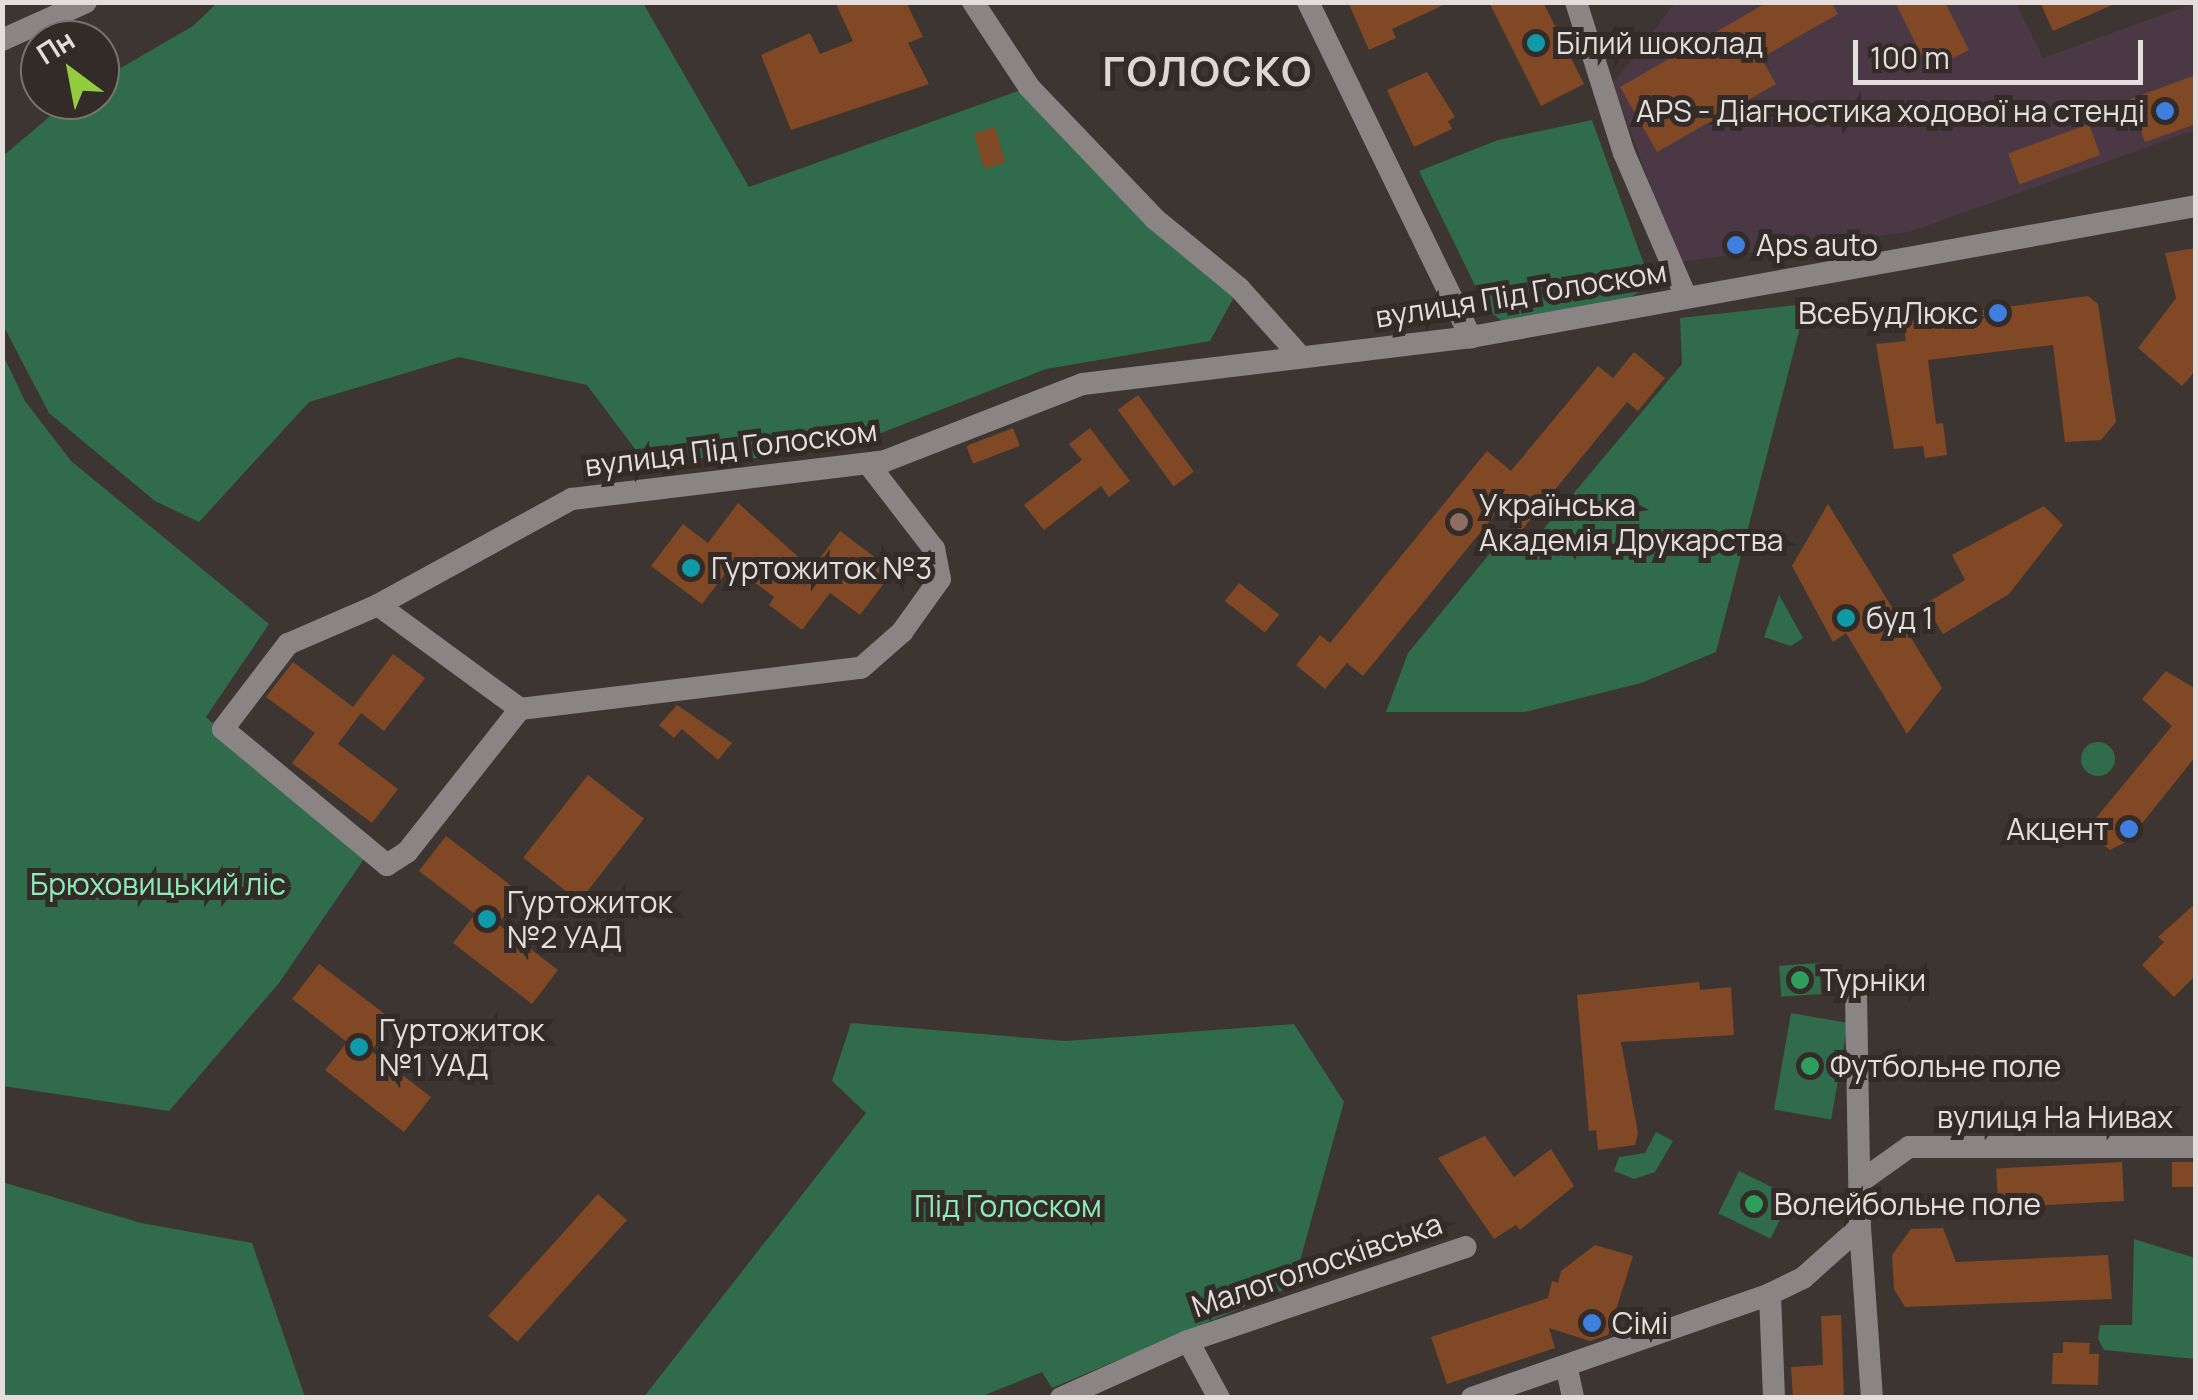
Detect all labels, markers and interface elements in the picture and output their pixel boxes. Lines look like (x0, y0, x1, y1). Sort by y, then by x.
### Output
north arrow (20, 20, 120, 120)
text: Пн (29, 20, 81, 72)
scale bar (1858, 20, 2148, 82)
place label: Білий шоколад (1556, 25, 1763, 61)
marker: Білий шоколад (1525, 32, 1547, 54)
text: 100 m (1870, 37, 1950, 78)
district label: ГОЛОСКО (1102, 47, 1314, 95)
place label: APS - Діагностика ходової на стенді (1636, 93, 2145, 129)
marker: APS - Діагностика ходової на стенді (2154, 100, 2176, 122)
place label: Aps auto (1756, 227, 1878, 263)
marker: Aps auto (1725, 234, 1747, 256)
street label: вулиця Під Голоском (1373, 253, 1669, 335)
place label: ВсеБудЛюкс (1798, 295, 1978, 331)
marker: ВсеБудЛюкс (1987, 302, 2009, 324)
street label: вулиця Під Голоском (583, 412, 879, 484)
place label: Українська Академія Друкарства (1479, 487, 1783, 558)
marker: Українська Академія Друкарства (1448, 511, 1470, 533)
place label: Гуртожиток №3 (711, 550, 932, 586)
marker: Гуртожиток №3 (680, 557, 702, 579)
place label: буд 1 (1866, 600, 1934, 636)
marker: буд 1 (1835, 607, 1857, 629)
place label: Акцент (2006, 811, 2109, 847)
marker: Акцент (2118, 818, 2140, 840)
park label: Брюховицький ліс (30, 866, 286, 902)
place label: Гуртожиток №2 УАД (507, 884, 672, 954)
marker: Гуртожиток №2 УАД (476, 908, 498, 930)
place label: Турніки (1820, 962, 1926, 998)
marker: Турніки (1789, 969, 1811, 991)
place label: Гуртожиток №1 УАД (379, 1012, 544, 1082)
marker: Гуртожиток №1 УАД (348, 1036, 370, 1058)
place label: Футбольне поле (1830, 1048, 2061, 1084)
marker: Футбольне поле (1799, 1055, 1821, 1077)
street label: вулиця На Нивах (1937, 1099, 2173, 1135)
place label: Волейбольне поле (1774, 1186, 2041, 1222)
park label: Під Голоском (914, 1188, 1102, 1224)
marker: Волейбольне поле (1743, 1193, 1765, 1215)
street label: Малоголосківська (1187, 1205, 1447, 1325)
place label: Сімі (1612, 1305, 1668, 1341)
marker: Сімі (1581, 1312, 1603, 1334)

